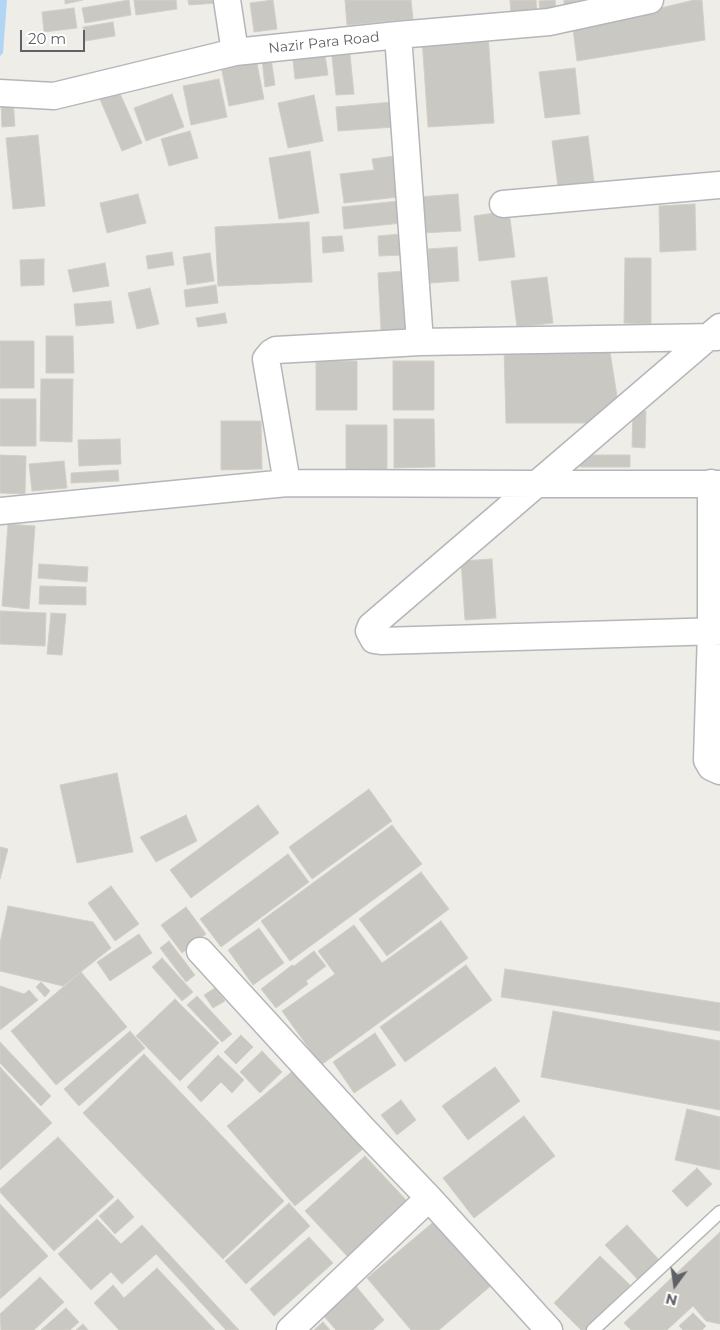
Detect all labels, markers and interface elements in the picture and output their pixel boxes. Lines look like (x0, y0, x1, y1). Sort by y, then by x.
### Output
scale bar (22, 20, 88, 52)
text: 20 m (28, 29, 66, 48)
street label: Nazir Para Road (268, 29, 380, 57)
north arrow (650, 1260, 700, 1310)
text: N (664, 1289, 679, 1310)

